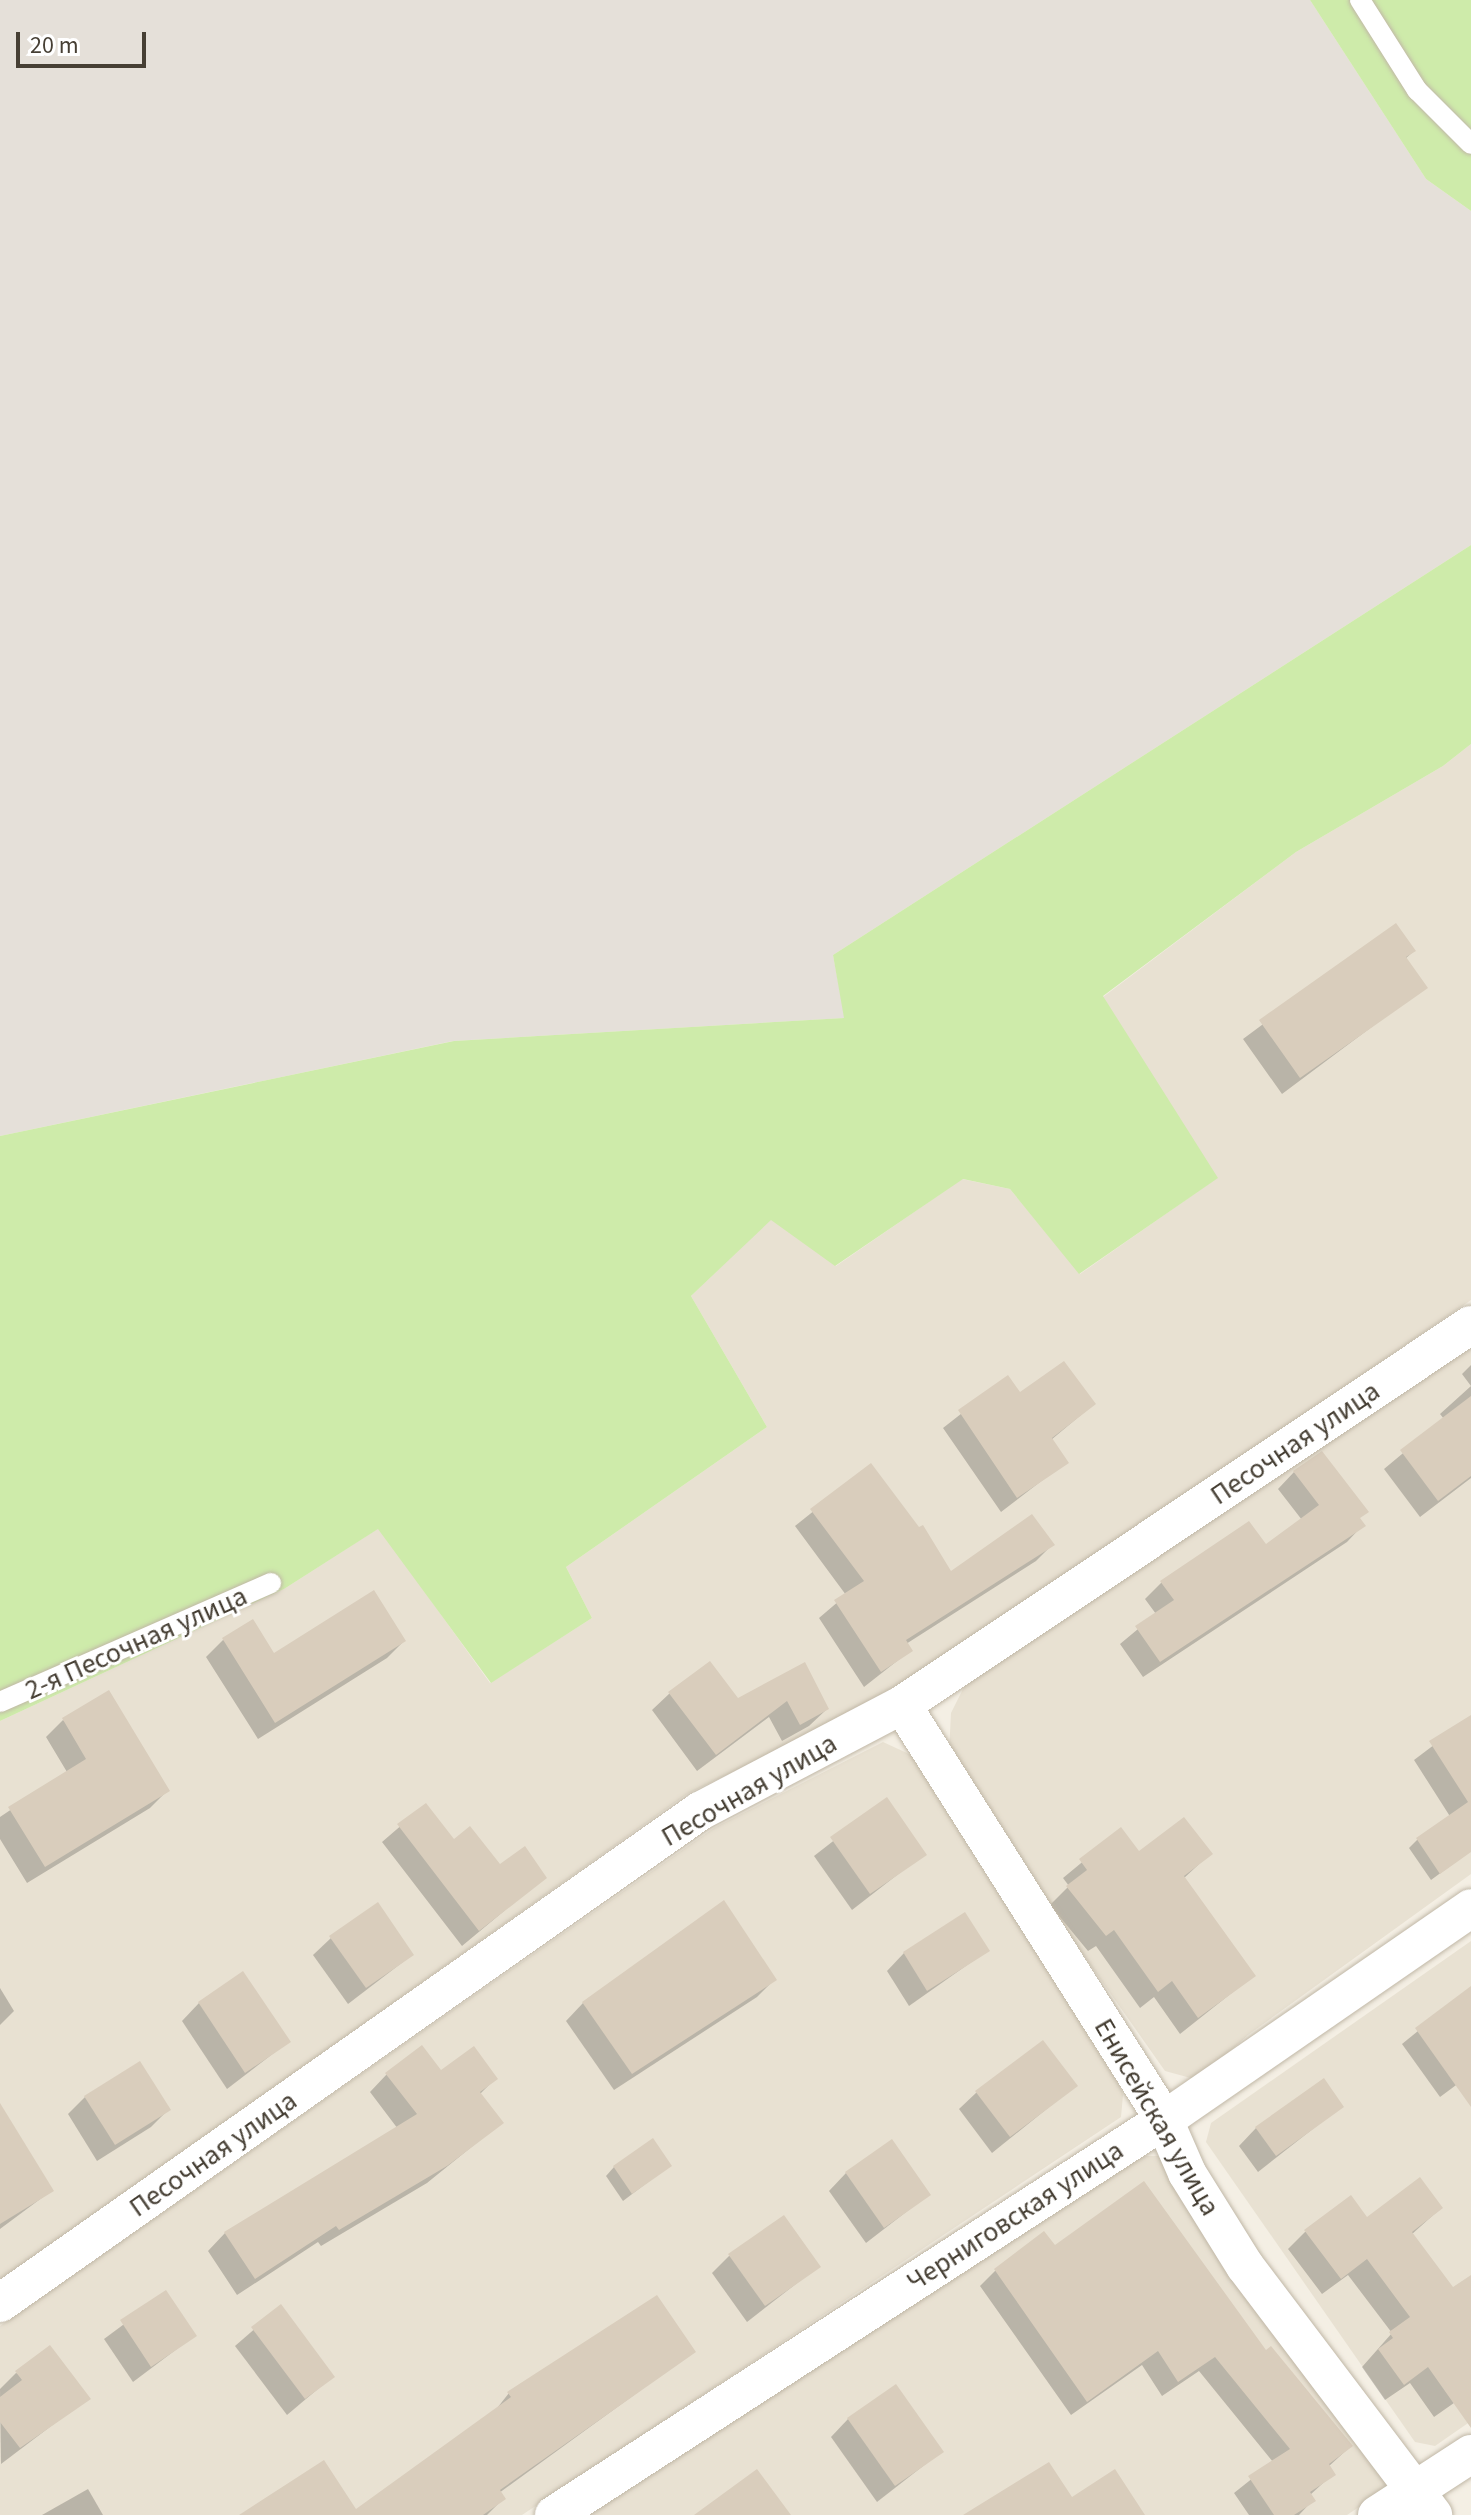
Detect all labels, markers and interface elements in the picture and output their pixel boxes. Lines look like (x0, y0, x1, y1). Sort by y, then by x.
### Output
scale bar (20, 16, 150, 66)
text: 20 m (30, 28, 79, 63)
street label: Песочная улица (1204, 1374, 1386, 1512)
street label: 2-я Песочная улица (20, 1579, 252, 1707)
street label: Песочная улица (655, 1726, 843, 1854)
street label: Енисейская улица (1087, 2012, 1227, 2222)
street label: Песочная улица (123, 2084, 303, 2224)
street label: Черниговская улица (900, 2133, 1130, 2299)

